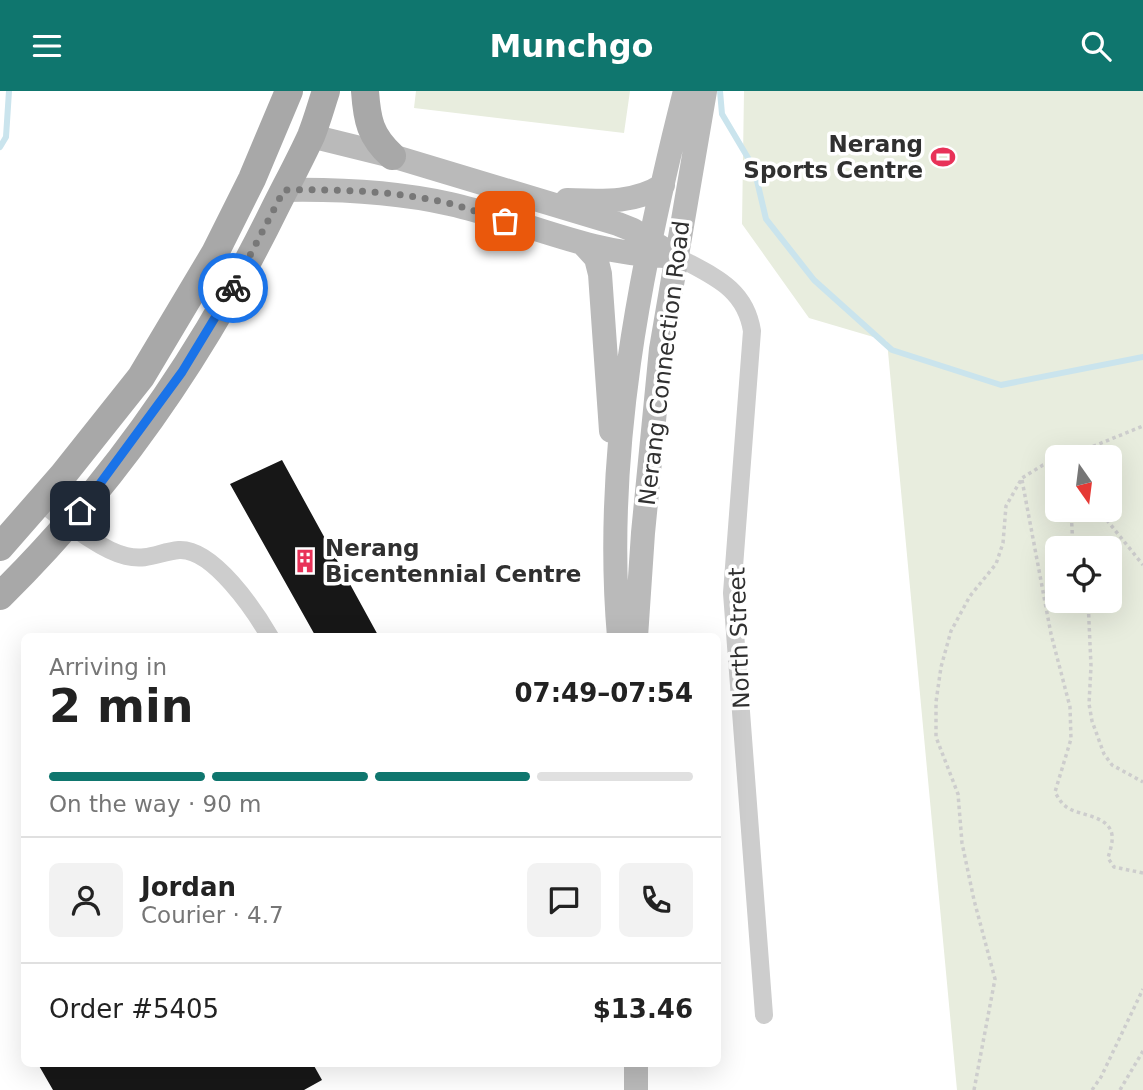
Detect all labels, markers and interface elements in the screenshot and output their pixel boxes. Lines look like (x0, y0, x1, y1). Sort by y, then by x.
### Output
icon: menu (28, 27, 66, 65)
text: Munchgo (489, 27, 654, 65)
icon: search (1077, 27, 1115, 65)
place label: Nerang Sports Centre (743, 131, 923, 183)
sports icon: Nerang Sports Centre (929, 143, 957, 171)
pin (475, 191, 535, 251)
icon: bag (486, 202, 524, 240)
street label: Nerang Connection Road (634, 219, 694, 507)
courier (198, 253, 268, 323)
icon: bike (214, 269, 252, 307)
north arrow (1045, 445, 1122, 521)
map controls (1045, 445, 1122, 613)
pin (50, 481, 110, 541)
icon: home (61, 492, 99, 530)
place label: Nerang Bicentennial Centre (325, 535, 581, 587)
button: locate (1045, 536, 1122, 613)
building icon: Nerang Bicentennial Centre (291, 547, 319, 575)
street label: North Street (724, 567, 754, 709)
text: Arriving in (49, 654, 167, 680)
text: 07:49–07:54 (514, 678, 693, 708)
text: 2 min (49, 679, 193, 733)
text: On the way · 90 m (49, 791, 261, 817)
button: person (49, 863, 123, 937)
button: chat (527, 863, 601, 937)
button: phone (619, 863, 693, 937)
text: Jordan (141, 872, 236, 902)
text: Courier · 4.7 (141, 902, 284, 928)
text: Order #5405 (49, 994, 219, 1024)
text: $13.46 (593, 994, 693, 1024)

